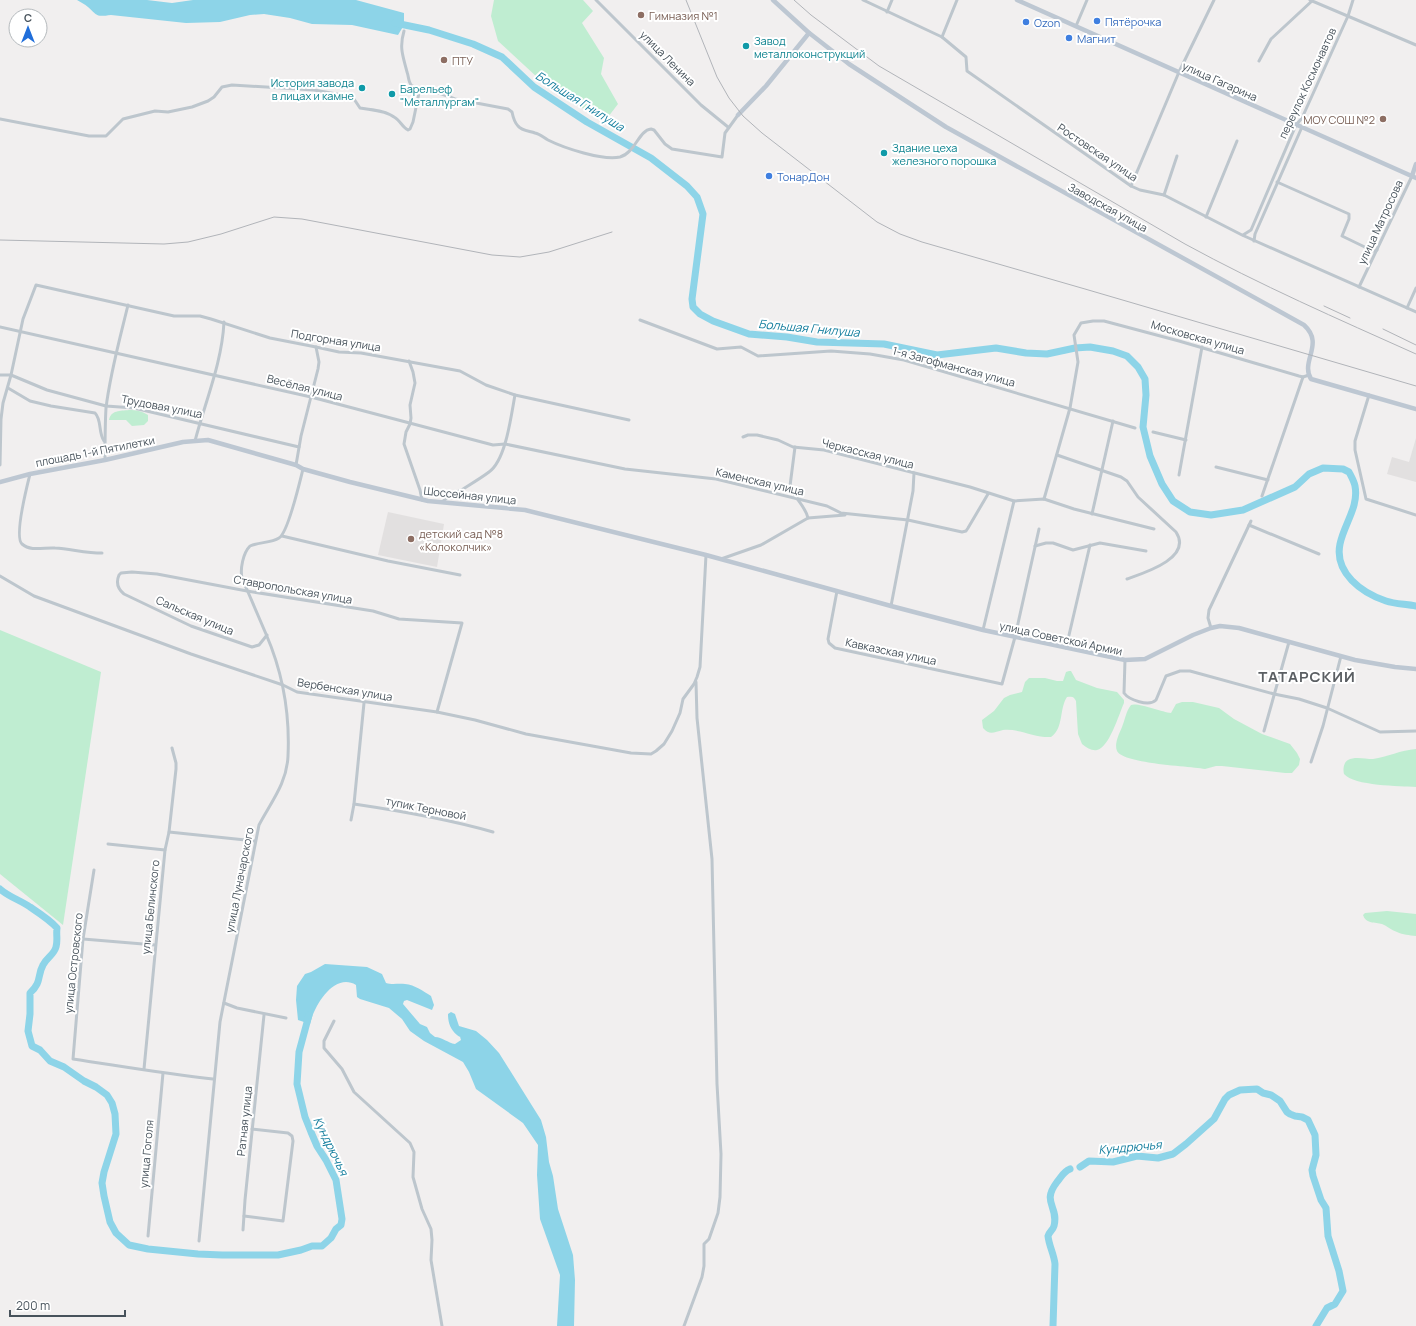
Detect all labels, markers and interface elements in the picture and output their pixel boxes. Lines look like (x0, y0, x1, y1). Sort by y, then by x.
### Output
north arrow (8, 8, 48, 48)
place label: Гимназия №1 (649, 8, 718, 23)
text: С (24, 10, 32, 25)
marker: Гимназия №1 (636, 10, 646, 20)
place label: Пятёрочка (1105, 14, 1161, 29)
place label: Ozon (1034, 15, 1060, 30)
marker: Пятёрочка (1092, 16, 1102, 26)
marker: Ozon (1021, 17, 1031, 27)
street label: переулок Космонавтов (1275, 25, 1339, 141)
street label: улица Ленина (637, 27, 699, 89)
place label: Магнит (1077, 31, 1116, 46)
place label: Завод металлоконструкций (754, 33, 865, 61)
marker: Магнит (1064, 33, 1074, 43)
marker: Завод металлоконструкций (741, 41, 751, 51)
place label: ПТУ (452, 53, 473, 68)
marker: ПТУ (439, 55, 449, 65)
street label: улица Гагарина (1180, 58, 1260, 104)
water label: Большая Гнилуша (532, 67, 629, 136)
place label: История завода в лицах и камне (271, 75, 355, 103)
place label: Барельеф "Металлургам" (400, 81, 479, 109)
marker: История завода в лицах и камне (357, 83, 367, 93)
marker: Барельеф "Металлургам" (387, 89, 397, 99)
place label: МОУ СОШ №2 (1303, 112, 1375, 127)
marker: МОУ СОШ №2 (1378, 114, 1388, 124)
street label: Ростовская улица (1055, 120, 1141, 184)
place label: Здание цеха железного порошка (892, 140, 996, 168)
marker: Здание цеха железного порошка (879, 148, 889, 158)
place label: ТонарДон (777, 169, 829, 184)
marker: ТонарДон (764, 171, 774, 181)
street label: улица Матросова (1354, 177, 1406, 267)
street label: Заводская улица (1066, 179, 1150, 235)
water label: Большая Гнилуша (758, 315, 862, 341)
street label: Московская улица (1150, 316, 1246, 358)
street label: Подгорная улица (290, 325, 382, 355)
street label: 1-я Загофманская улица (891, 342, 1017, 390)
street label: Весёлая улица (266, 370, 344, 404)
street label: Трудовая улица (120, 391, 204, 421)
street label: площадь 1-й Пятилетки (34, 432, 156, 470)
street label: Черкасская улица (820, 434, 916, 472)
street label: Каменская улица (714, 464, 806, 498)
street label: Шоссейная улица (423, 483, 517, 507)
place label: детский сад №8 «Колоколчик» (419, 526, 503, 554)
marker: детский сад №8 «Колоколчик» (406, 534, 416, 544)
street label: Ставропольская улица (232, 571, 354, 607)
street label: Сальская улица (154, 592, 236, 638)
street label: улица Советской Армии (998, 618, 1124, 658)
street label: Кавказская улица (844, 634, 938, 668)
district label: ТАТАРСКИЙ (1258, 666, 1356, 687)
street label: Вербенская улица (296, 674, 394, 704)
street label: тупик Терновой (384, 793, 468, 823)
street label: улица Луначарского (221, 825, 257, 934)
street label: улица Белинского (138, 859, 162, 955)
street label: улица Островского (60, 911, 86, 1014)
street label: Ратная улица (233, 1085, 255, 1157)
water label: Кундрючья (309, 1114, 353, 1179)
street label: улица Гоголя (136, 1119, 156, 1189)
water label: Кундрючья (1098, 1136, 1164, 1158)
scale bar (10, 1292, 125, 1318)
text: 200 m (16, 1297, 50, 1314)

